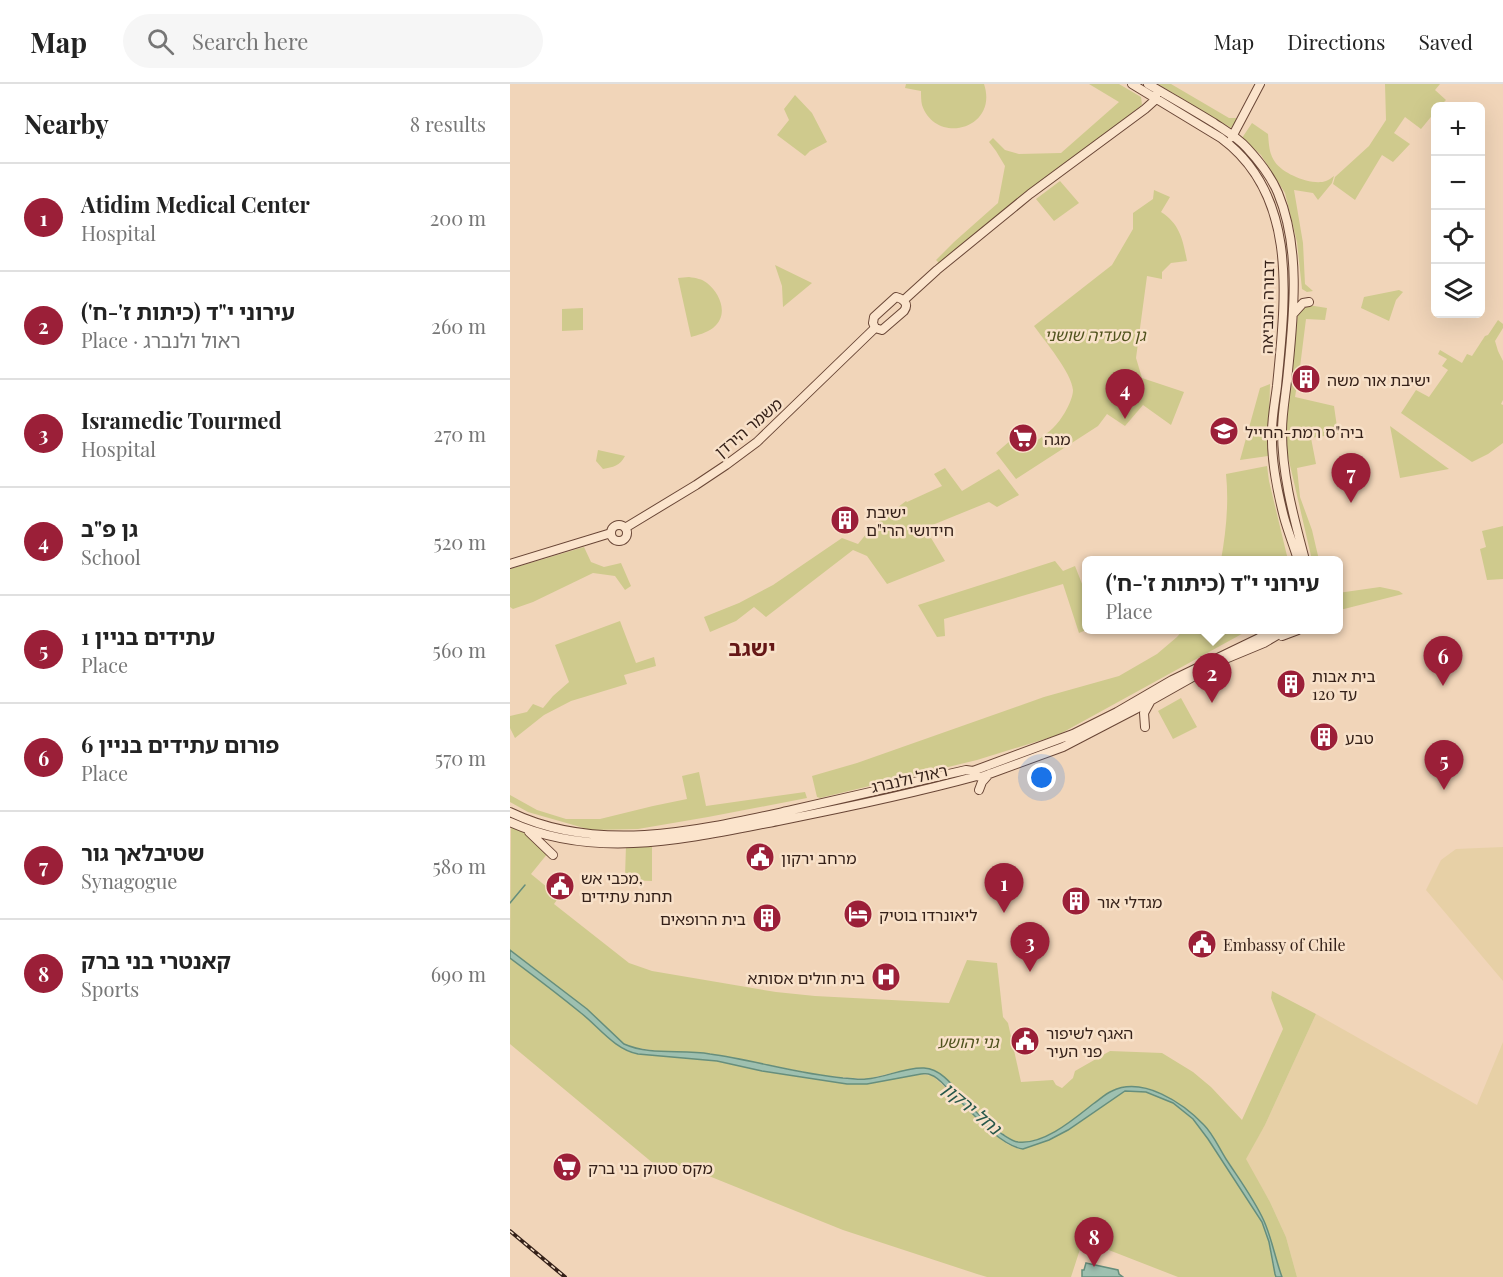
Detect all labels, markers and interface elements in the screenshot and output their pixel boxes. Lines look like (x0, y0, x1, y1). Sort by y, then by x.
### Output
search box (123, 14, 543, 68)
text: Map (30, 23, 87, 60)
icon: search (144, 25, 177, 58)
text: Search here (192, 26, 308, 56)
text: Map (1213, 27, 1254, 55)
text: Directions (1287, 27, 1385, 55)
text: Saved (1418, 27, 1473, 55)
map controls (1431, 102, 1485, 318)
button: + (1431, 102, 1485, 156)
text: Nearby (24, 106, 109, 141)
text: 8 results (410, 110, 486, 137)
button: − (1431, 156, 1485, 210)
text: Atidim Medical Center (81, 189, 310, 219)
text: 1 (40, 204, 47, 231)
text: 200 m (430, 204, 486, 231)
button: locate (1431, 210, 1485, 264)
text: Hospital (81, 219, 156, 246)
street label: דבורה הנביאה (1256, 259, 1278, 354)
button: layers (1431, 264, 1485, 318)
text: עירוני י"ד (כיתות ז'-ח') (81, 296, 295, 326)
text: 2 (38, 312, 49, 339)
text: 260 m (431, 312, 486, 339)
park label: גן סעדיה שושני (1045, 324, 1146, 345)
text: Place · ראול ולנברג (81, 326, 241, 353)
building icon: ישיבת אור משה (1290, 363, 1322, 395)
place label: ישיבת אור משה (1327, 369, 1431, 390)
pin: 4 (1106, 370, 1144, 419)
street label: משמר הירדן (710, 393, 786, 461)
text: Isramedic Tourmed (81, 405, 282, 435)
school or university icon: ביה"ס רמת-החייל (1208, 415, 1240, 447)
text: 3 (39, 420, 48, 447)
text: 270 m (434, 420, 486, 447)
place label: ביה"ס רמת-החייל (1245, 421, 1364, 442)
supermarket icon: מגה (1007, 422, 1039, 454)
place label: מגה (1044, 428, 1071, 449)
text: Hospital (81, 435, 156, 462)
pin: 7 (1332, 454, 1370, 503)
place label: ישיבת חידושי הרי"ם (866, 501, 954, 540)
building icon: ישיבת חידושי הרי"ם (829, 504, 861, 536)
text: גן פ"ב (81, 513, 138, 543)
text: 4 (38, 528, 49, 555)
text: 520 m (433, 528, 486, 555)
text: School (81, 543, 141, 570)
popup (1082, 556, 1343, 634)
text: עירוני י"ד (כיתות ז'-ח') (1106, 567, 1319, 597)
text: Place (1106, 597, 1153, 624)
text: עתידים בניין 1 (81, 621, 215, 651)
district label: ישגב (729, 632, 775, 662)
text: 5 (39, 636, 48, 663)
text: 560 m (433, 636, 486, 663)
pin: 6 (1424, 636, 1462, 686)
text: Place (81, 651, 128, 678)
pin: 2 (1192, 654, 1232, 703)
place label: בית אבות עד 120 (1312, 665, 1376, 704)
building icon: בית אבות עד 120 (1275, 668, 1307, 700)
building icon: טבע (1308, 721, 1340, 753)
place label: טבע (1345, 727, 1374, 748)
text: פורום עתידים בניין 6 (81, 729, 279, 759)
pin: 5 (1424, 740, 1464, 790)
text: 6 (38, 744, 49, 771)
text: 570 m (435, 744, 486, 771)
text: Place (81, 759, 128, 786)
street label: ראול ולנברג (869, 759, 949, 797)
your location (1027, 763, 1056, 792)
text: שטיבלאך גור (81, 837, 204, 867)
public building icon: מרחב ירקון (744, 841, 776, 873)
place label: מרחב ירקון (781, 847, 857, 868)
text: 7 (39, 852, 48, 879)
text: 580 m (433, 852, 486, 879)
pin: 1 (984, 864, 1024, 913)
text: Synagogue (81, 867, 177, 894)
place label: מכבי אש, תחנת עתידים (581, 867, 672, 906)
public building icon: מכבי אש, תחנת עתידים (544, 870, 576, 902)
building icon: מגדלי אור (1060, 885, 1092, 917)
place label: מגדלי אור (1097, 891, 1162, 912)
hotel icon: ליאונרדו בוטיק (842, 898, 874, 930)
building icon: בית הרופאים (751, 902, 783, 934)
place label: ליאונרדו בוטיק (879, 904, 978, 925)
place label: בית הרופאים (660, 908, 746, 929)
pin: 3 (1010, 922, 1050, 972)
public building icon: Embassy of Chile (1186, 928, 1218, 960)
place label: Embassy of Chile (1223, 934, 1346, 955)
text: קאנטרי בני ברק (81, 945, 231, 975)
text: 8 (38, 960, 49, 987)
text: 690 m (431, 960, 486, 987)
hospital icon: בית חולים אסותא (870, 961, 902, 993)
place label: בית חולים אסותא (747, 967, 865, 988)
text: Sports (81, 975, 139, 1002)
place label: האגף לשיפור פני העיר (1046, 1022, 1133, 1061)
public building icon: האגף לשיפור פני העיר (1009, 1025, 1041, 1057)
park label: גני יהושע (937, 1031, 1000, 1052)
water label: נחל ירקון (938, 1076, 1007, 1140)
supermarket icon: מקס סטוק בני ברק (551, 1151, 583, 1183)
place label: מקס סטוק בני ברק (588, 1157, 713, 1178)
pin: 8 (1074, 1218, 1114, 1267)

